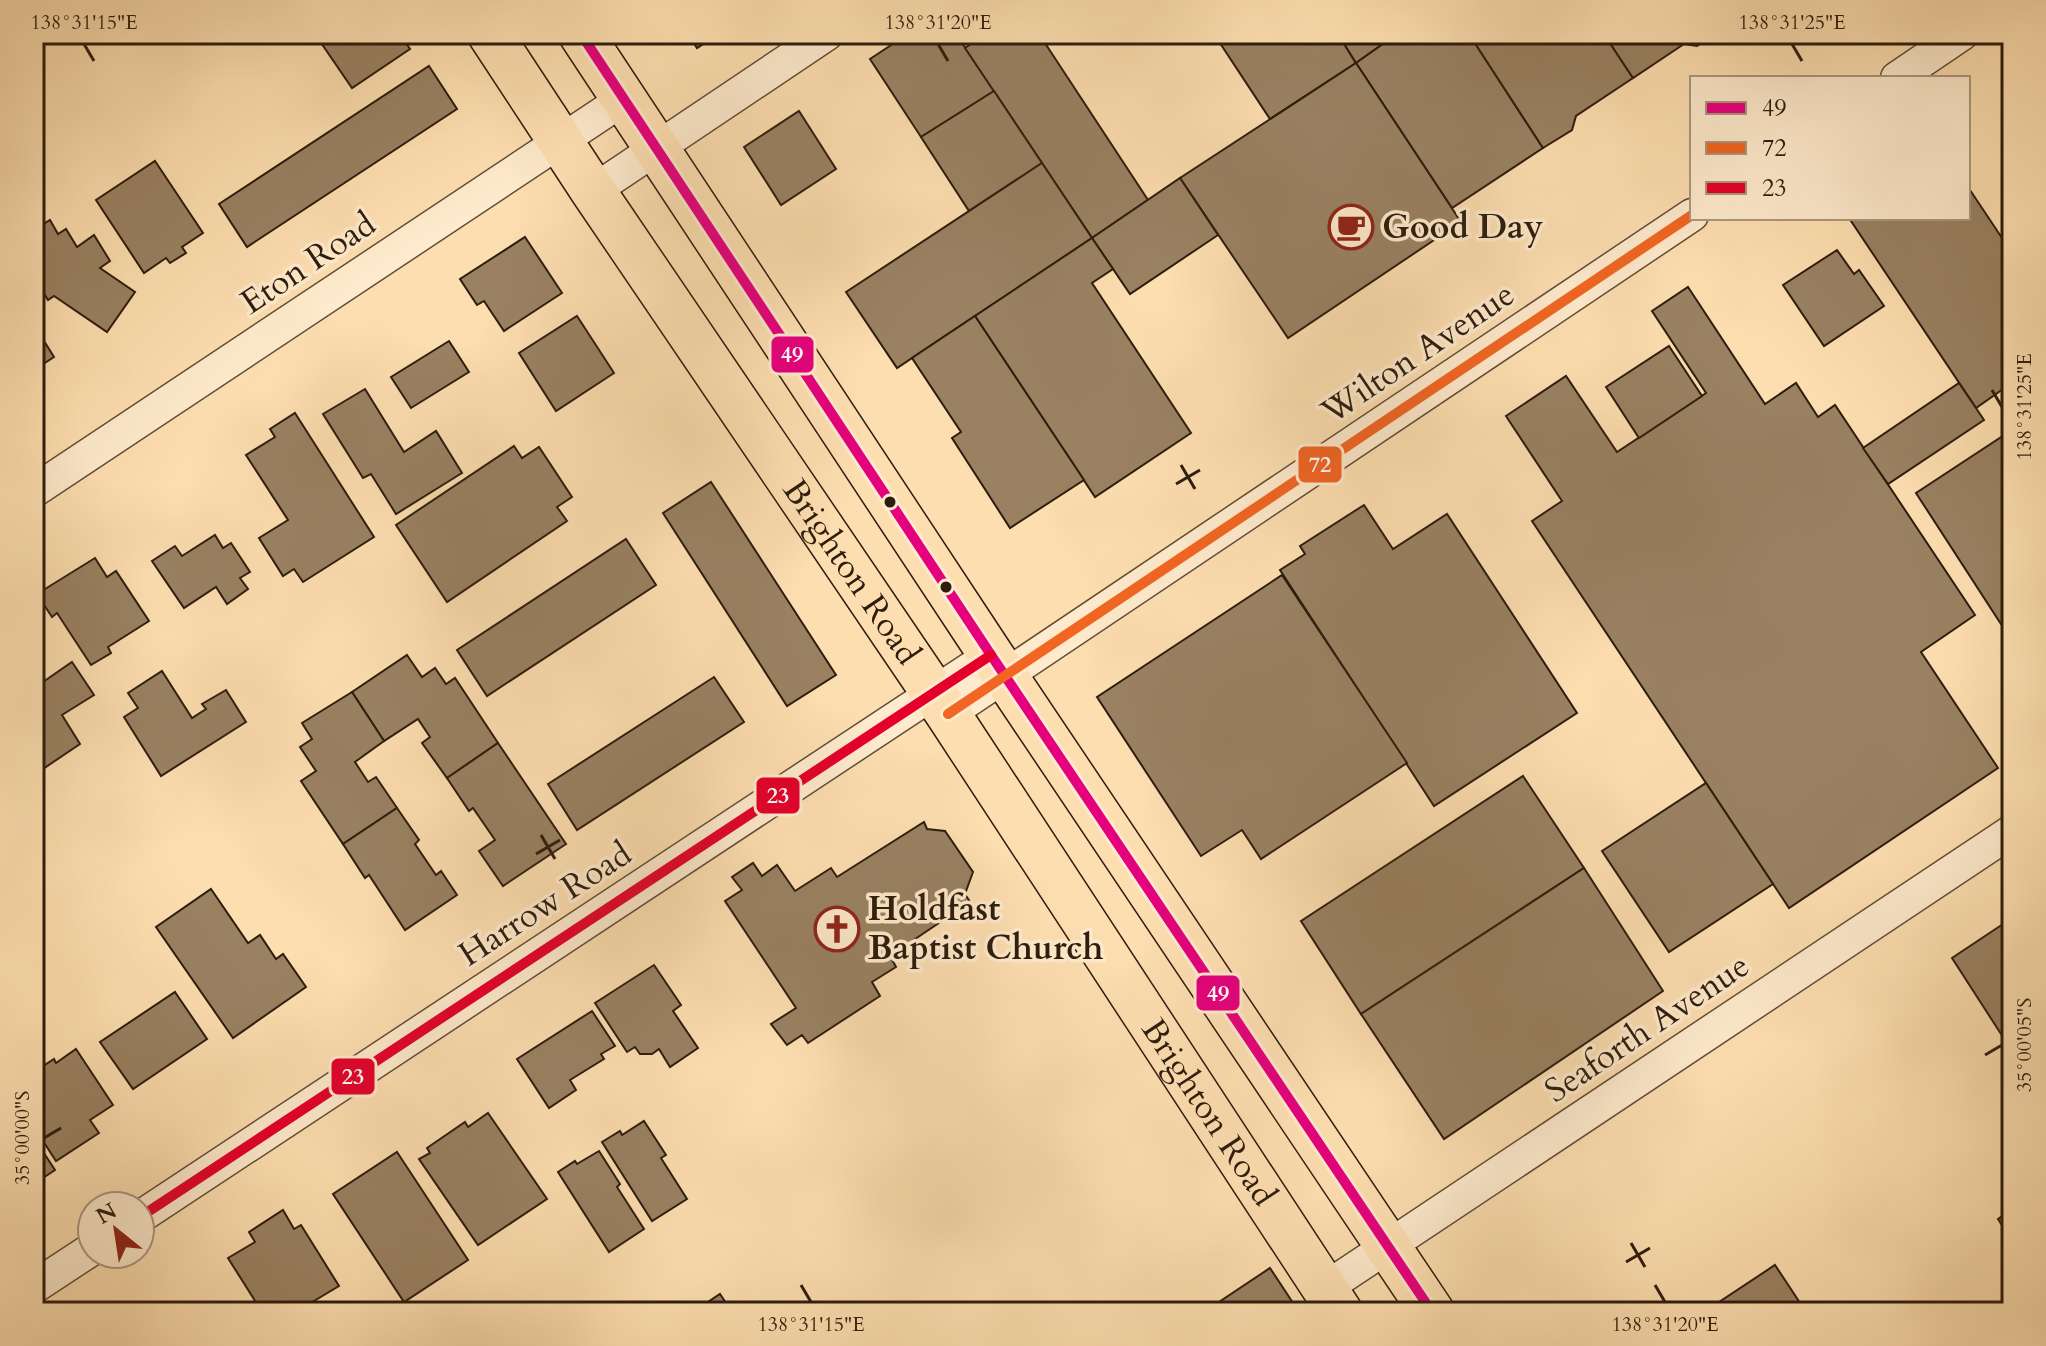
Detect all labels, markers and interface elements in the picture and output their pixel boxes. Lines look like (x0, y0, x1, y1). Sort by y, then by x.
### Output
text: 138°31'15"E (31, 9, 137, 36)
text: 138°31'20"E (885, 9, 991, 36)
text: 138°31'25"E (1739, 9, 1845, 36)
legend (1690, 76, 1970, 220)
text: 49 (1762, 92, 1787, 125)
text: 72 (1762, 132, 1787, 165)
text: 23 (1762, 172, 1787, 205)
street label: Eton Road (232, 201, 384, 325)
cafe icon: Good Day (1327, 203, 1375, 251)
place label: Good Day (1382, 204, 1543, 250)
street label: Wilton Avenue (1312, 271, 1524, 435)
line badge: 49 (770, 335, 815, 374)
text: 49 (781, 340, 803, 370)
text: 138°31'25"E (2011, 354, 2038, 460)
line badge: 72 (1297, 445, 1343, 484)
text: 72 (1309, 450, 1331, 480)
street label: Brighton Road (772, 470, 931, 674)
unlabelled marker (882, 494, 898, 510)
unlabelled marker (938, 579, 954, 595)
line badge: 23 (755, 776, 801, 815)
text: 23 (767, 781, 789, 811)
street label: Harrow Road (450, 831, 640, 977)
place label: Holdfast Baptist Church (868, 886, 1104, 971)
church icon: Holdfast Baptist Church (813, 905, 861, 953)
street label: Seaforth Avenue (1536, 943, 1758, 1113)
line badge: 49 (1195, 974, 1241, 1012)
text: 49 (1207, 979, 1229, 1009)
text: 35°00'05"S (2011, 998, 2038, 1092)
street label: Brighton Road (1131, 1010, 1287, 1215)
line badge: 23 (330, 1057, 376, 1096)
text: 23 (342, 1062, 364, 1092)
text: 35°00'00"S (9, 1091, 36, 1185)
north arrow (76, 1190, 156, 1270)
text: N (91, 1196, 122, 1231)
text: 138°31'15"E (758, 1311, 864, 1338)
text: 138°31'20"E (1612, 1311, 1718, 1338)

